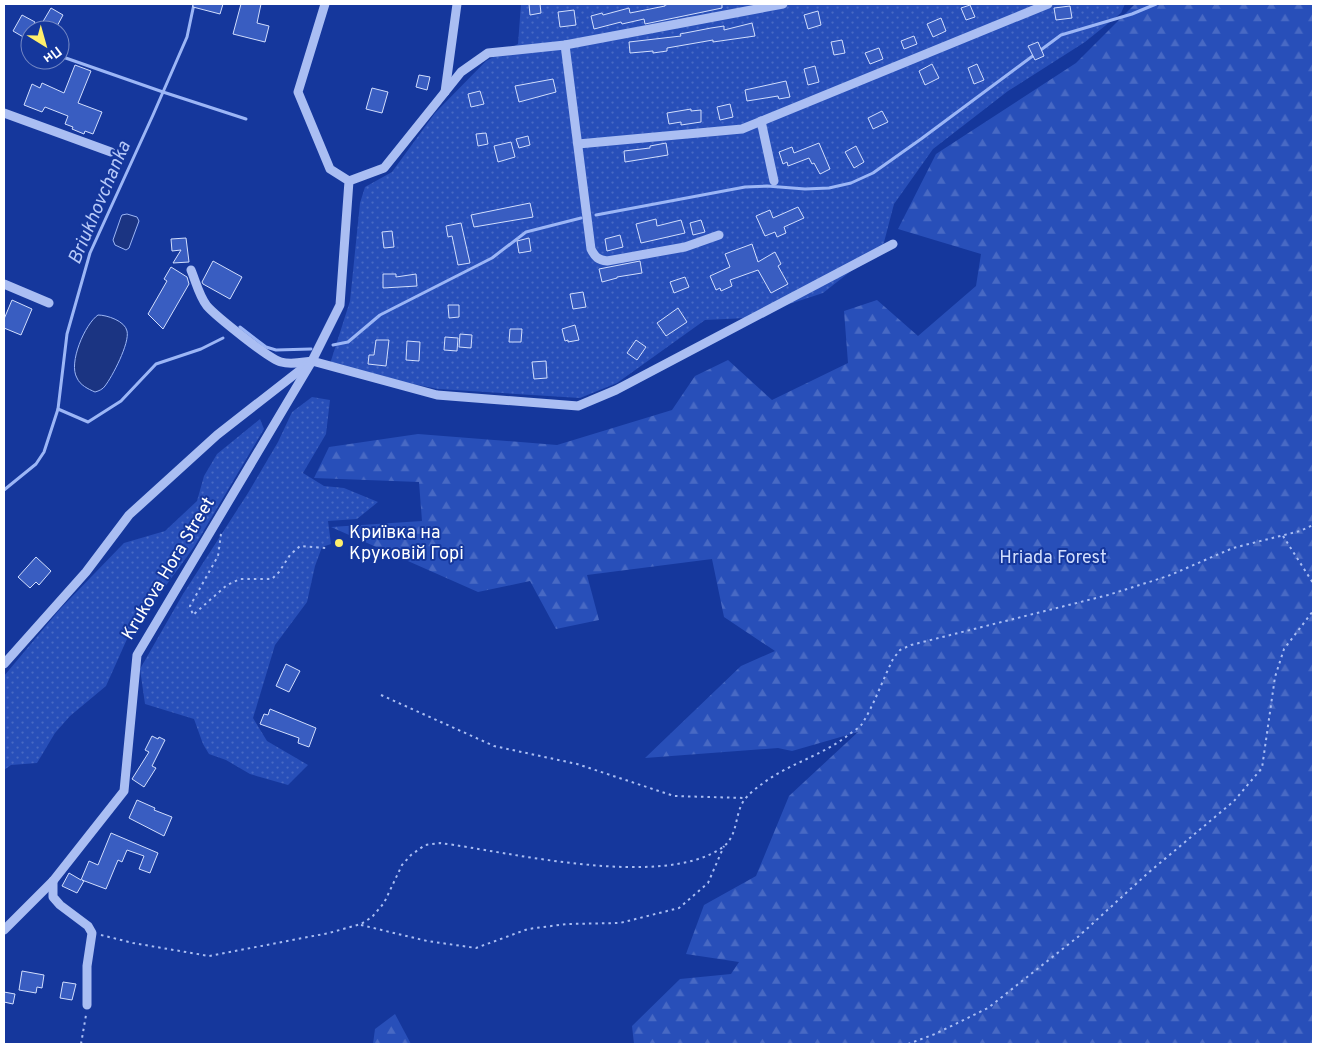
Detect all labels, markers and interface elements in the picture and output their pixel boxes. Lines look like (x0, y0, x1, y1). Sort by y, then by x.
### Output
north arrow (20, 20, 70, 70)
text: Пн (39, 42, 65, 67)
water label: Briukhovchanka (63, 138, 137, 268)
street label: Krukova Hora Street (117, 493, 221, 645)
place label: Криївка на Круковій Горі (349, 522, 464, 566)
marker: Криївка на Круковій Горі (333, 537, 345, 549)
park label: Hriada Forest (999, 547, 1107, 570)

